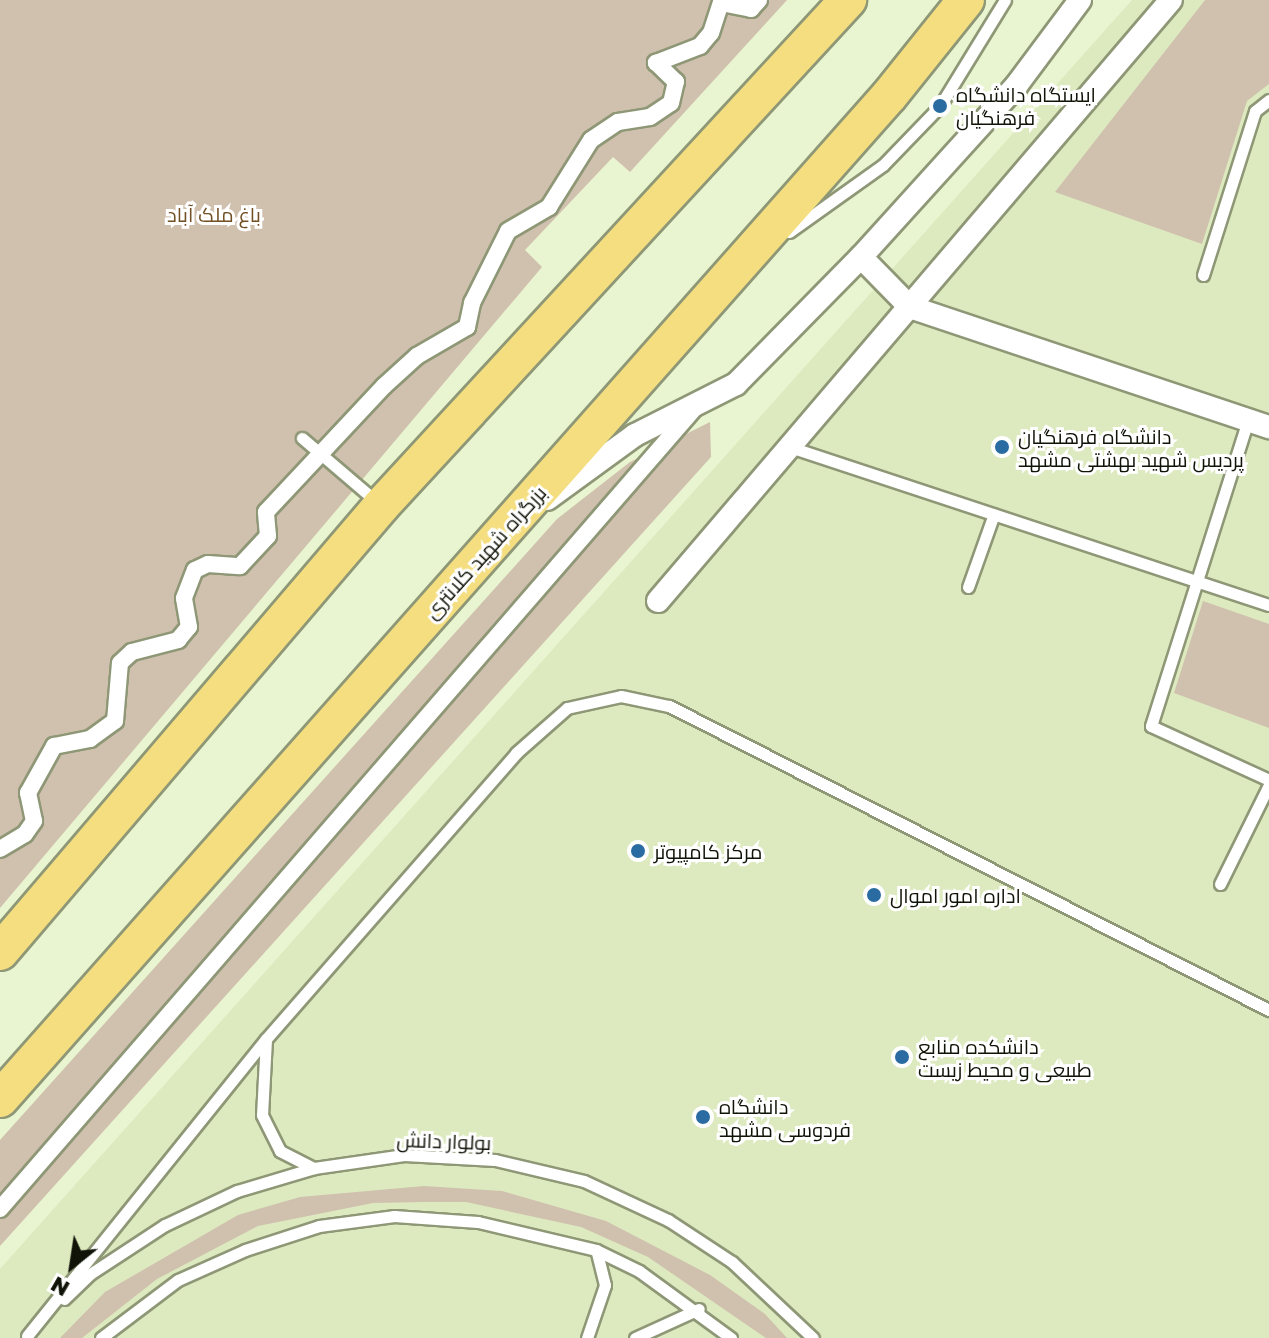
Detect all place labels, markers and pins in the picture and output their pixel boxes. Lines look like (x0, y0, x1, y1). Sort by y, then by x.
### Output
place label: ایستگاه دانشگاه فرهنگیان (956, 82, 1096, 129)
marker: ایستگاه دانشگاه فرهنگیان (931, 97, 949, 115)
place label: دانشگاه فرهنگیان پردیس شهید بهشتی مشهد (1018, 424, 1244, 471)
marker: دانشگاه فرهنگیان پردیس شهید بهشتی مشهد (993, 438, 1011, 456)
place label: مرکز کامپیوتر (654, 839, 762, 863)
marker: مرکز کامپیوتر (629, 842, 647, 860)
place label: اداره امور اموال (890, 883, 1021, 907)
marker: اداره امور اموال (865, 886, 883, 904)
place label: دانشکده منابع طبیعی و محیط زیست (918, 1034, 1092, 1081)
marker: دانشکده منابع طبیعی و محیط زیست (893, 1048, 911, 1066)
place label: دانشگاه فردوسی مشهد (719, 1094, 851, 1141)
marker: دانشگاه فردوسی مشهد (694, 1108, 712, 1126)

